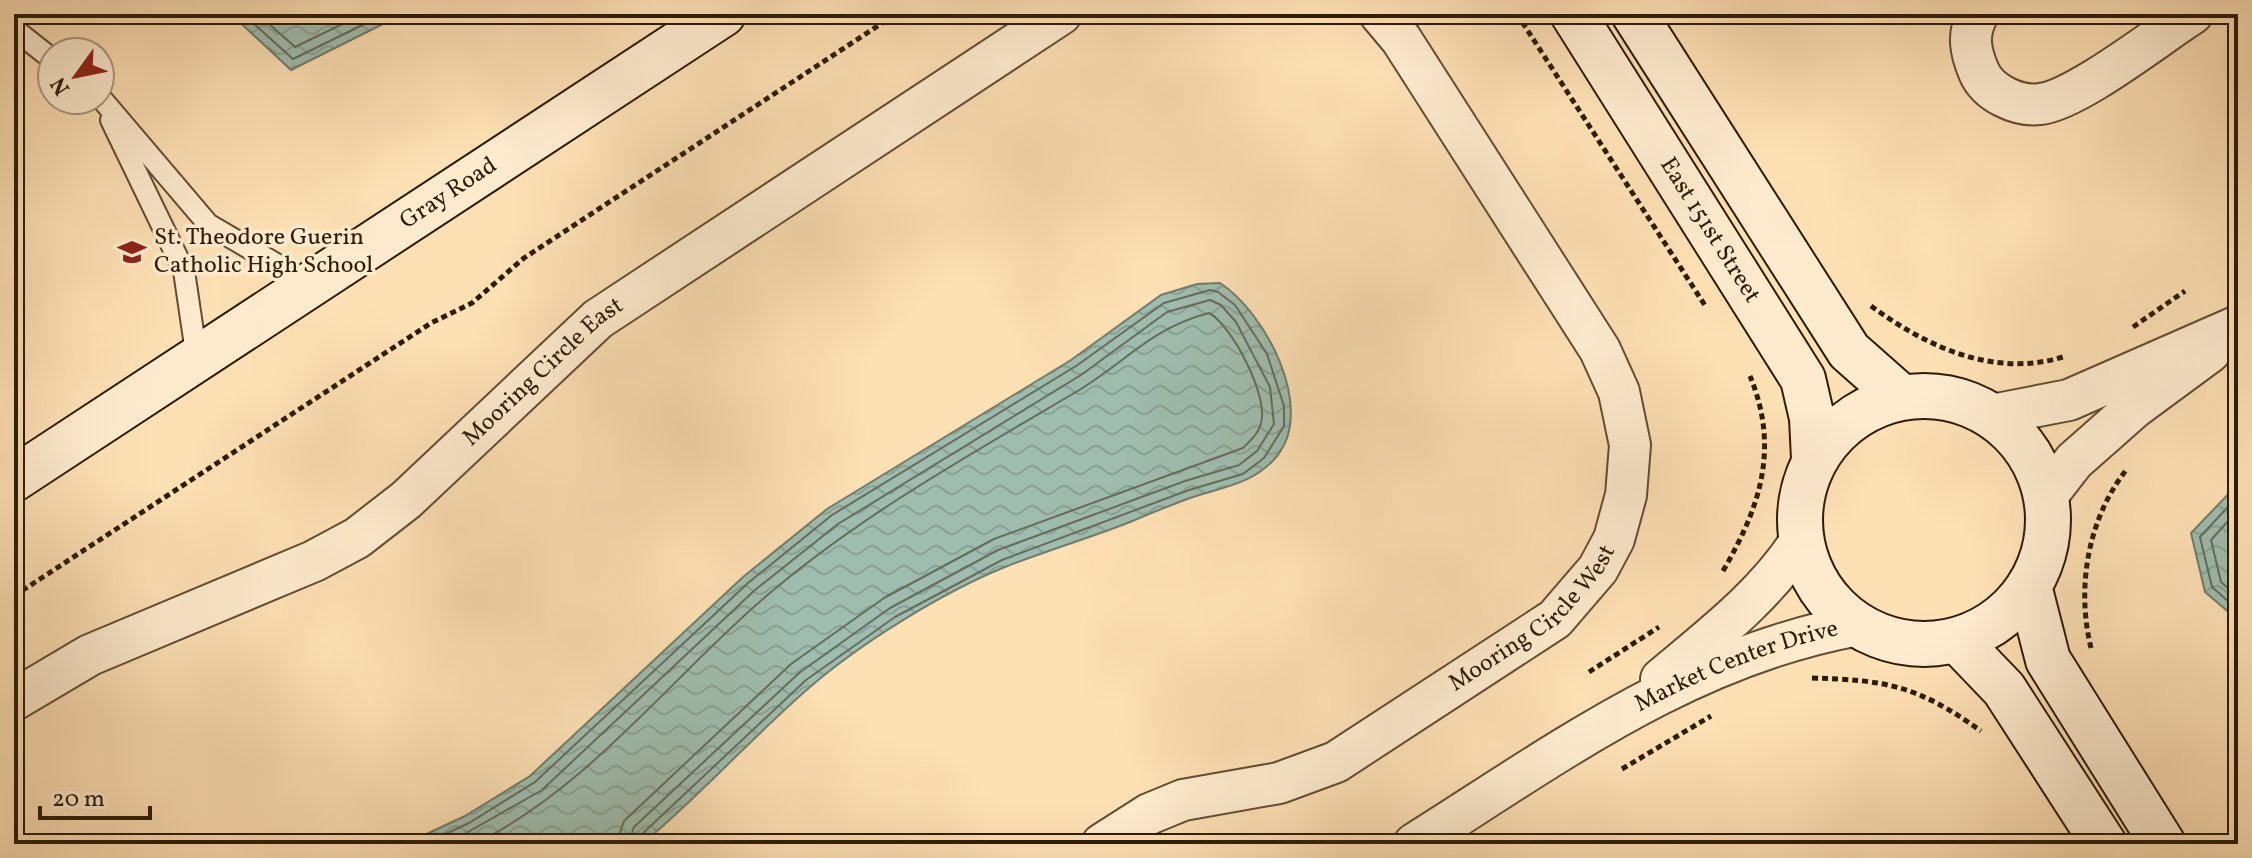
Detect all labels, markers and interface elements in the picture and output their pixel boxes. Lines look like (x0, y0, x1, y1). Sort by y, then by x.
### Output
north arrow (36, 36, 116, 116)
text: N (44, 70, 79, 101)
street label: Gray Road (393, 149, 504, 238)
street label: East 151st Street (1651, 151, 1768, 310)
place label: St. Theodore Guerin Catholic High School (154, 221, 373, 283)
school or university icon: St. Theodore Guerin Catholic High School (117, 237, 147, 267)
street label: Mooring Circle East (456, 289, 631, 455)
street label: Mooring Circle West (1442, 539, 1625, 701)
street label: Market Center Drive (1629, 612, 1842, 721)
scale bar (40, 770, 150, 820)
text: 20 m (52, 783, 105, 817)

